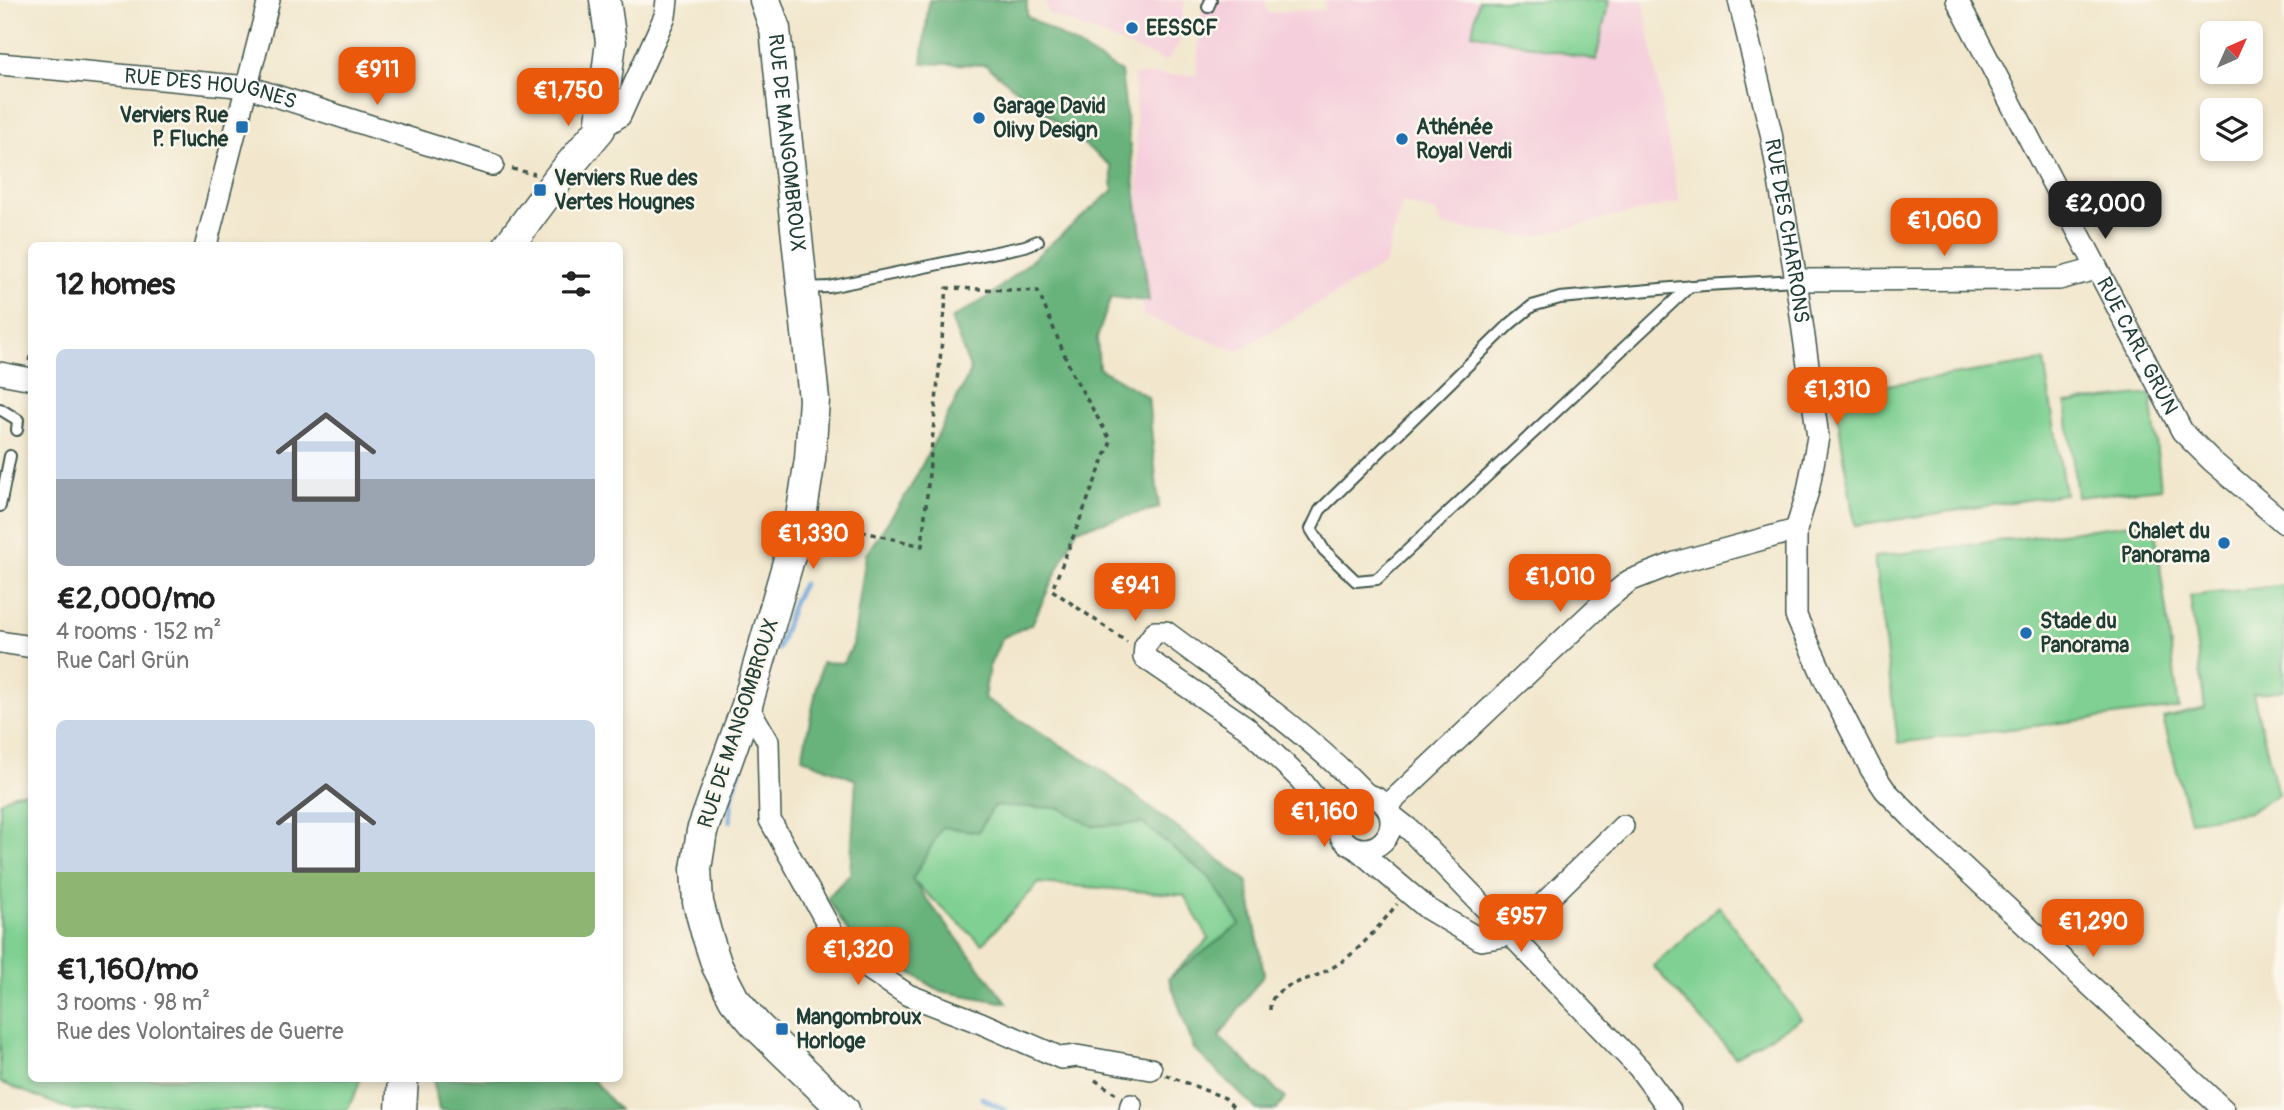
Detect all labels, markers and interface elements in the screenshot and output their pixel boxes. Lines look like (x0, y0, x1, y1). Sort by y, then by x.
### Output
place label: EESSCF (1146, 15, 1218, 42)
marker: EESSCF (1124, 20, 1140, 36)
north arrow (2200, 21, 2263, 84)
map controls (2200, 21, 2263, 161)
street label: RUE DE MANGOMBROUX (762, 33, 811, 253)
pin: €911 (336, 48, 418, 107)
text: €911 (354, 55, 400, 84)
street label: RUE DES HOUGNES (123, 63, 300, 116)
pin: €1,750 (511, 68, 625, 128)
text: €1,750 (533, 76, 603, 105)
place label: Garage David Olivy Design (993, 93, 1106, 144)
button: layers (2200, 98, 2263, 161)
place label: Verviers Rue P. Fluche (120, 102, 229, 153)
marker: Garage David Olivy Design (971, 110, 987, 126)
place label: Athénée Royal Verdi (1416, 114, 1512, 165)
marker: Verviers Rue P. Fluche (234, 119, 250, 135)
marker: Athénée Royal Verdi (1394, 131, 1410, 147)
street label: RUE DES CHARRONS (1758, 137, 1815, 325)
place label: Verviers Rue des Vertes Hougnes (554, 165, 698, 216)
marker: Verviers Rue des Vertes Hougnes (532, 182, 548, 198)
pin: €2,000 (2048, 182, 2162, 241)
text: €2,000 (2064, 189, 2146, 218)
pin: €1,060 (1887, 198, 2001, 258)
text: €1,060 (1907, 206, 1981, 235)
icon: filters (557, 265, 595, 303)
text: 12 homes (56, 266, 175, 303)
street label: RUE CARL GRÜN (2090, 273, 2184, 419)
pin: €1,310 (1780, 368, 1894, 427)
text: €1,310 (1803, 375, 1871, 404)
icon: home (263, 394, 389, 520)
pin: €1,330 (756, 512, 870, 571)
place label: Chalet du Panorama (2121, 518, 2210, 569)
text: €1,330 (777, 519, 849, 548)
marker: Chalet du Panorama (2216, 535, 2232, 551)
pin: €1,010 (1503, 554, 1617, 614)
text: €1,010 (1525, 562, 1595, 591)
pin: €941 (1094, 564, 1176, 623)
text: €941 (1110, 571, 1160, 600)
text: €2,000/mo (56, 580, 215, 617)
place label: Stade du Panorama (2040, 608, 2129, 659)
street label: RUE DE MANGOMBROUX (692, 615, 785, 831)
text: 4 rooms · 152 m² (56, 617, 222, 646)
marker: Stade du Panorama (2018, 625, 2034, 641)
text: Rue Carl Grün (56, 646, 189, 675)
icon: home (263, 765, 389, 891)
pin: €1,160 (1267, 790, 1381, 849)
text: €1,160 (1290, 797, 1358, 826)
pin: €957 (1480, 894, 1562, 954)
pin: €1,290 (2036, 900, 2150, 959)
text: €957 (1495, 902, 1547, 931)
text: €1,290 (2058, 907, 2128, 936)
pin: €1,320 (801, 928, 915, 987)
text: €1,320 (822, 935, 894, 964)
text: €1,160/mo (56, 951, 198, 988)
text: 3 rooms · 98 m² (56, 988, 210, 1017)
place label: Mangombroux Horloge (796, 1004, 922, 1055)
text: Rue des Volontaires de Guerre (56, 1017, 344, 1046)
marker: Mangombroux Horloge (774, 1021, 790, 1037)

